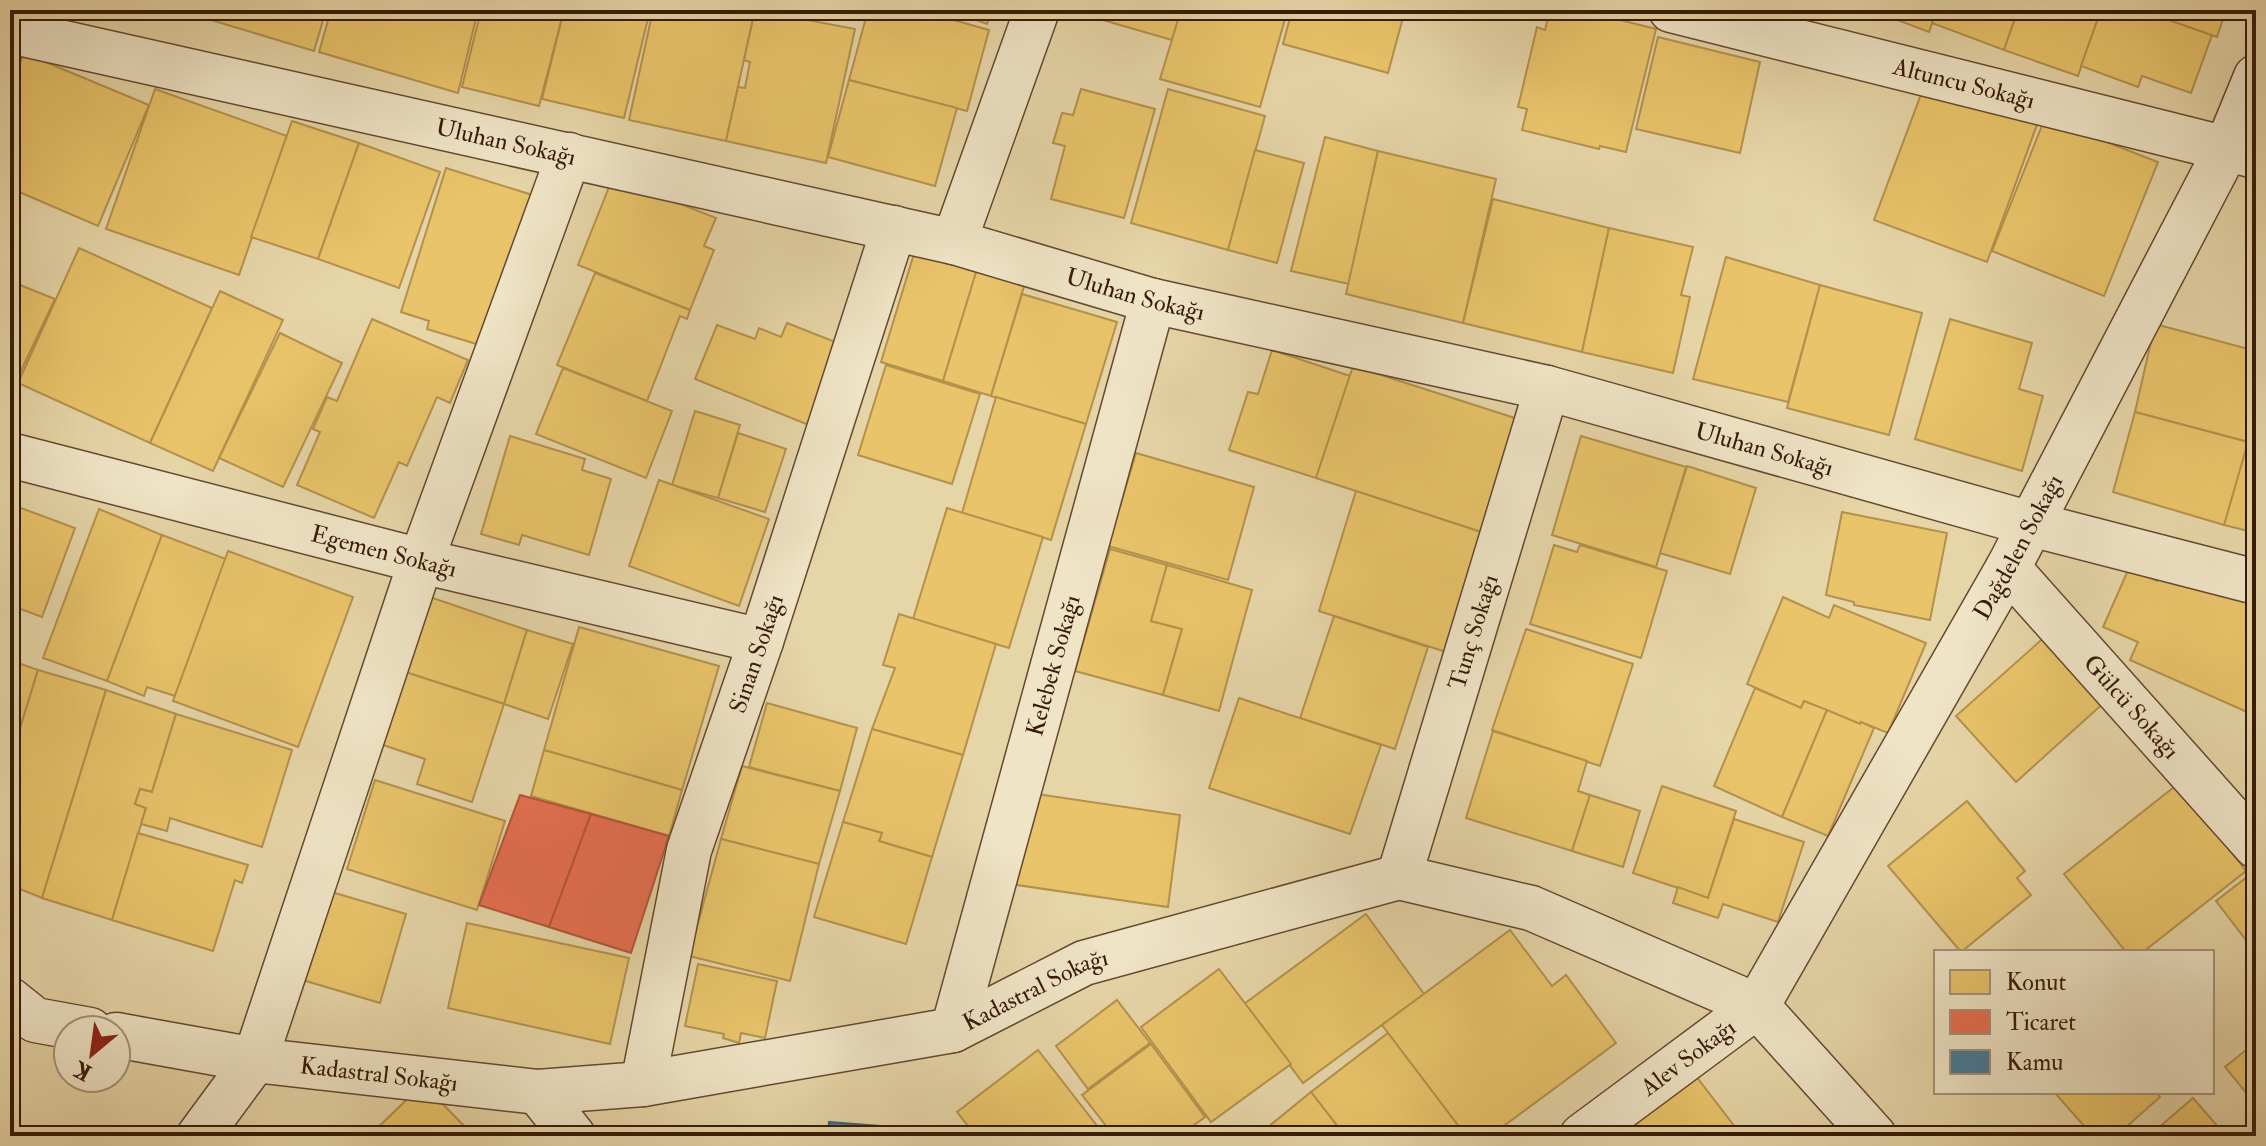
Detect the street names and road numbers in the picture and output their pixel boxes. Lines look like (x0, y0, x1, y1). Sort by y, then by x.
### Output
street label: Altuncu Sokağı (1889, 50, 2038, 116)
street label: Uluhan Sokağı (433, 111, 579, 173)
street label: Uluhan Sokağı (1062, 260, 1208, 327)
street label: Uluhan Sokağı (1691, 415, 1837, 483)
street label: Dağdelen Sokağı (1966, 469, 2070, 625)
street label: Egemen Sokağı (308, 518, 460, 584)
street label: Tunç Sokağı (1441, 571, 1505, 693)
street label: Sinan Sokağı (722, 590, 791, 717)
street label: Kelebek Sokağı (1019, 591, 1087, 740)
street label: Gülcü Sokağı (2077, 648, 2187, 766)
street label: Kadastral Sokağı (957, 942, 1111, 1038)
street label: Alev Sokağı (1633, 1012, 1742, 1103)
street label: Kadastral Sokağı (298, 1050, 460, 1098)

